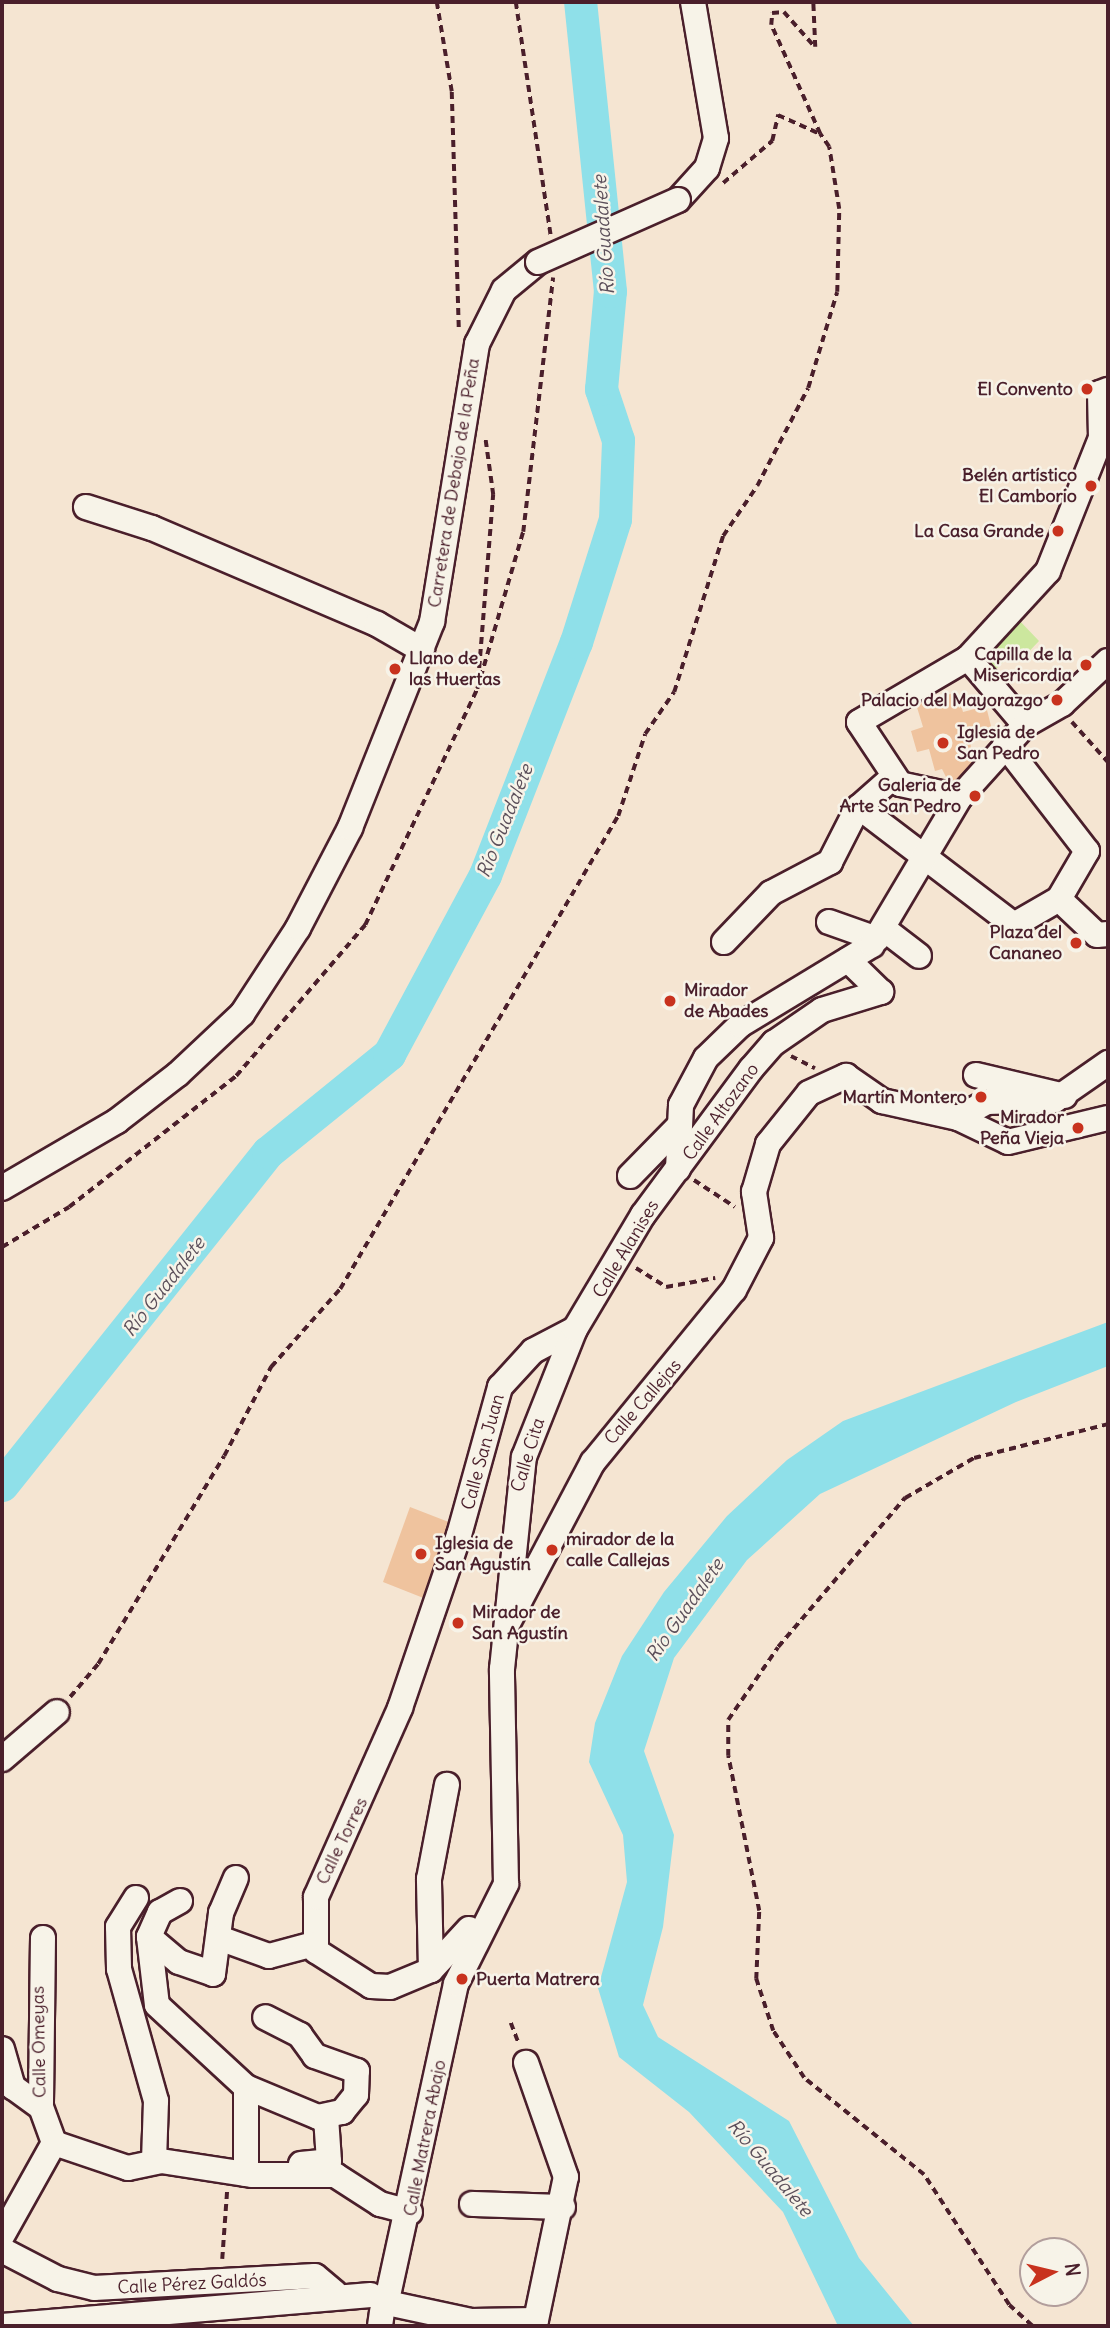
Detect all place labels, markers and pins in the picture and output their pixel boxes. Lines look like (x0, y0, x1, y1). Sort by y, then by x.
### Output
place label: El Convento (977, 378, 1073, 400)
marker: El Convento (1079, 381, 1095, 397)
place label: Belén artístico El Camborio (962, 465, 1077, 508)
marker: Belén artístico El Camborio (1083, 478, 1099, 494)
place label: La Casa Grande (914, 520, 1044, 542)
marker: La Casa Grande (1050, 523, 1066, 539)
place label: Capilla de la Misericordia (973, 644, 1072, 686)
place label: Llano de las Huertas (409, 648, 501, 690)
marker: Capilla de la Misericordia (1078, 657, 1094, 673)
marker: Llano de las Huertas (387, 661, 403, 677)
place label: Palacio del Mayorazgo (861, 689, 1043, 711)
marker: Palacio del Mayorazgo (1049, 692, 1065, 708)
place label: Iglesia de San Pedro (957, 722, 1040, 764)
marker: Iglesia de San Pedro (935, 735, 951, 751)
place label: Galeria de Arte San Pedro (840, 775, 961, 818)
marker: Galeria de Arte San Pedro (967, 788, 983, 804)
place label: Plaza del Cananeo (989, 922, 1062, 964)
marker: Plaza del Cananeo (1068, 935, 1084, 951)
place label: Mirador de Abades (684, 980, 769, 1023)
marker: Mirador de Abades (662, 993, 678, 1009)
place label: Martín Montero (842, 1086, 967, 1108)
marker: Martín Montero (973, 1089, 989, 1105)
place label: Mirador Peña Vieja (980, 1107, 1064, 1150)
marker: Mirador Peña Vieja (1070, 1120, 1086, 1136)
place label: mirador de la calle Callejas (566, 1529, 674, 1572)
place label: Iglesia de San Agustín (435, 1533, 531, 1576)
marker: mirador de la calle Callejas (544, 1542, 560, 1558)
marker: Iglesia de San Agustín (413, 1546, 429, 1562)
place label: Mirador de San Agustín (472, 1602, 568, 1644)
marker: Mirador de San Agustín (450, 1615, 466, 1631)
place label: Puerta Matrera (476, 1968, 600, 1990)
marker: Puerta Matrera (454, 1971, 470, 1987)

